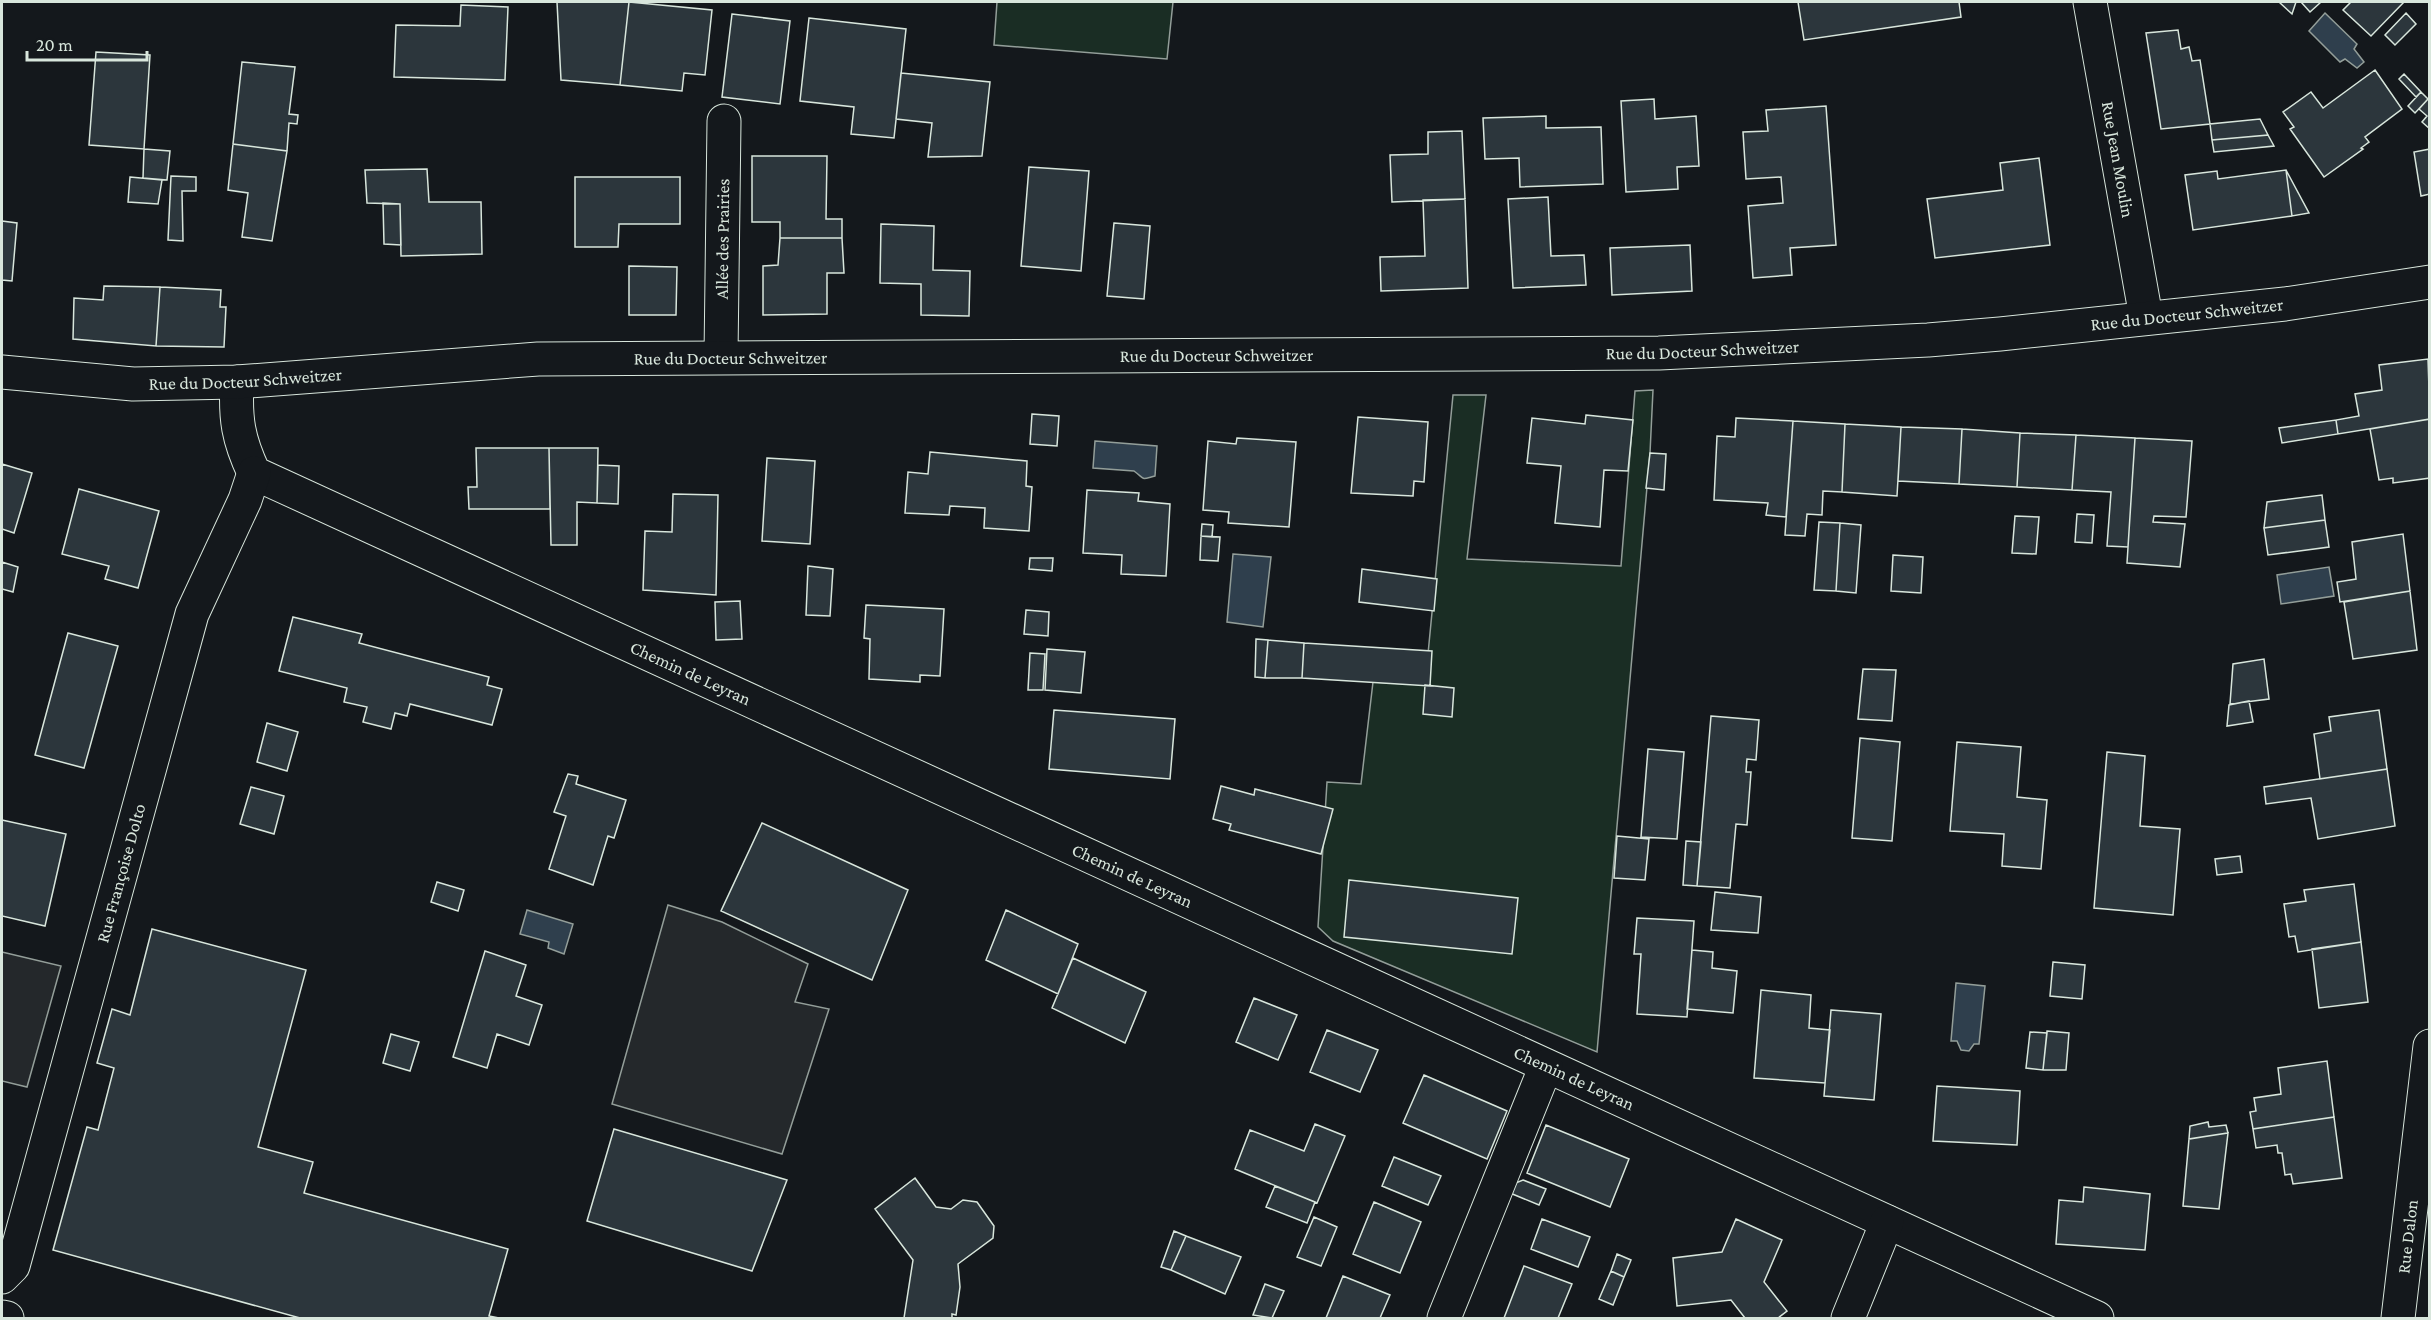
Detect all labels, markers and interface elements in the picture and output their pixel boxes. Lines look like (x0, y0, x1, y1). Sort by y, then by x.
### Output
scale bar (27, 24, 147, 62)
text: 20 m (36, 35, 73, 55)
street label: Rue Jean Moulin (2098, 100, 2138, 220)
street label: Allée des Prairies (712, 178, 733, 300)
street label: Rue du Docteur Schweitzer (2090, 294, 2285, 334)
street label: Rue du Docteur Schweitzer (1606, 336, 1800, 363)
street label: Rue du Docteur Schweitzer (1120, 345, 1314, 366)
street label: Rue du Docteur Schweitzer (634, 347, 828, 368)
street label: Rue du Docteur Schweitzer (148, 364, 343, 394)
street label: Chemin de Leyran (627, 637, 754, 710)
street label: Rue Françoise Dolto (92, 801, 150, 945)
street label: Chemin de Leyran (1069, 839, 1196, 912)
street label: Chemin de Leyran (1511, 1042, 1638, 1115)
street label: Rue Dalon (2393, 1198, 2422, 1275)

